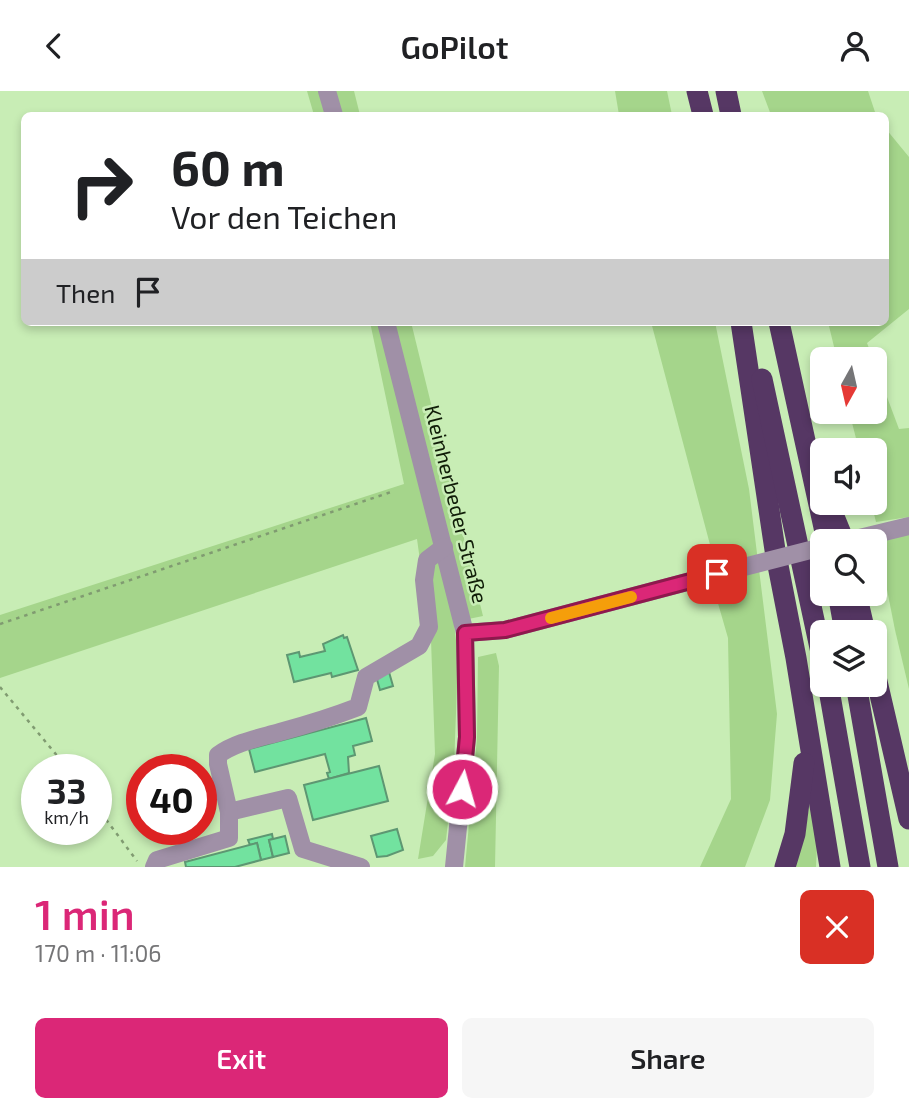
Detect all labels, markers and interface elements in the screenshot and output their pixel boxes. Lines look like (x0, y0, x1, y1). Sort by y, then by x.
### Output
icon: back (35, 27, 73, 65)
text: GoPilot (400, 27, 509, 65)
icon: person (836, 27, 874, 65)
text: 60 m (171, 137, 285, 196)
icon: right (56, 140, 147, 231)
text: Vor den Teichen (171, 197, 397, 235)
icon: arrive (129, 273, 167, 311)
text: Then (56, 277, 115, 308)
north arrow (810, 347, 887, 423)
map controls (810, 347, 887, 697)
street label: Kleinherbeder Straße (420, 402, 494, 606)
button: sound (810, 438, 887, 515)
button: search (810, 529, 887, 606)
pin (687, 544, 747, 604)
icon: arrive (698, 555, 736, 593)
button: layers (810, 620, 887, 697)
position arrow (425, 752, 499, 826)
speed limit sign: 40 (126, 754, 217, 845)
text: 33 (47, 769, 86, 811)
text: km/h (44, 806, 89, 828)
text: 1 min (35, 888, 135, 938)
button: close (800, 890, 874, 964)
text: 170 m · 11:06 (35, 939, 162, 967)
button: Exit (35, 1018, 448, 1098)
button: Share (462, 1018, 874, 1098)

